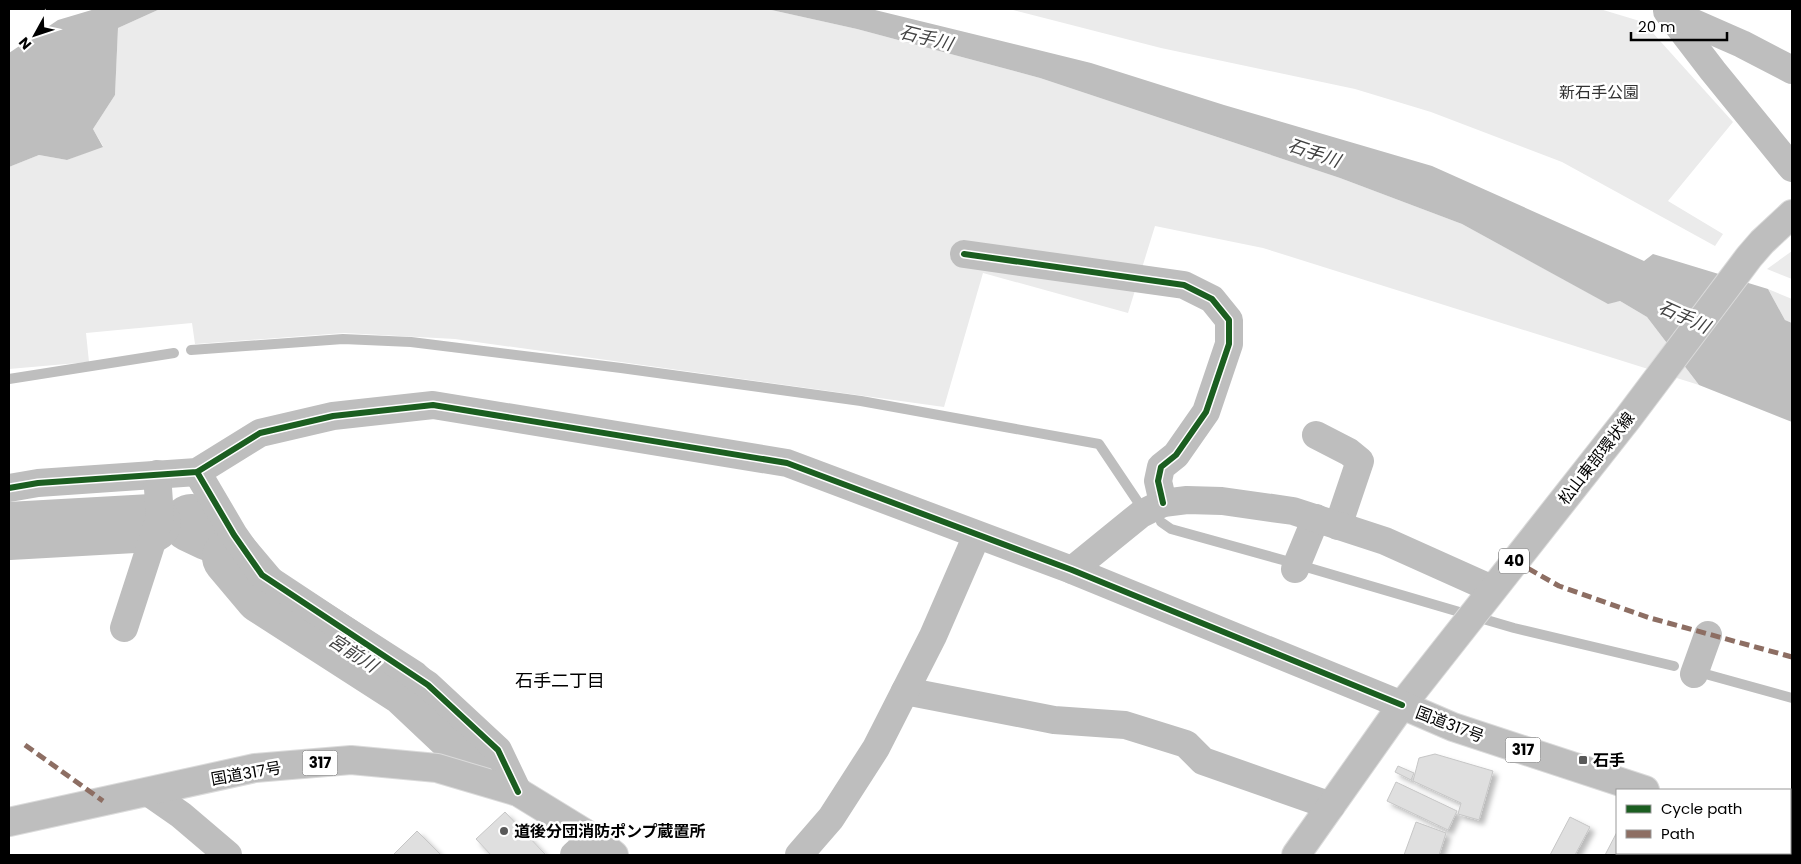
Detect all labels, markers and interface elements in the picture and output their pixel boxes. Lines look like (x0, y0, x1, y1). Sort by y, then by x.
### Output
north arrow (10, 10, 60, 60)
scale bar (1631, 10, 1727, 42)
text: 20 m (1638, 16, 1676, 37)
water label: 石手川 (897, 19, 957, 57)
text: N (14, 33, 36, 54)
park label: 新石手公園 (1559, 81, 1639, 104)
water label: 石手川 (1285, 132, 1346, 174)
water label: 石手川 (1654, 294, 1716, 340)
street label: 松山東部環状線 (1553, 407, 1640, 510)
road number: 40 (1499, 548, 1529, 574)
water label: 宮前川 (324, 627, 384, 679)
district label: 石手二丁目 (515, 668, 605, 693)
street label: 国道317号 (1412, 701, 1487, 748)
road number: 317 (1506, 738, 1540, 762)
place label: 石手 (1593, 749, 1625, 772)
road number: 317 (302, 750, 338, 776)
marker: 石手 (1577, 754, 1589, 766)
street label: 国道317号 (209, 756, 283, 791)
legend (1616, 789, 1791, 854)
text: Cycle path (1661, 798, 1742, 819)
place label: 道後分団消防ポンプ蔵置所 (514, 820, 706, 843)
text: Path (1661, 823, 1695, 844)
marker: 道後分団消防ポンプ蔵置所 (498, 825, 510, 837)

